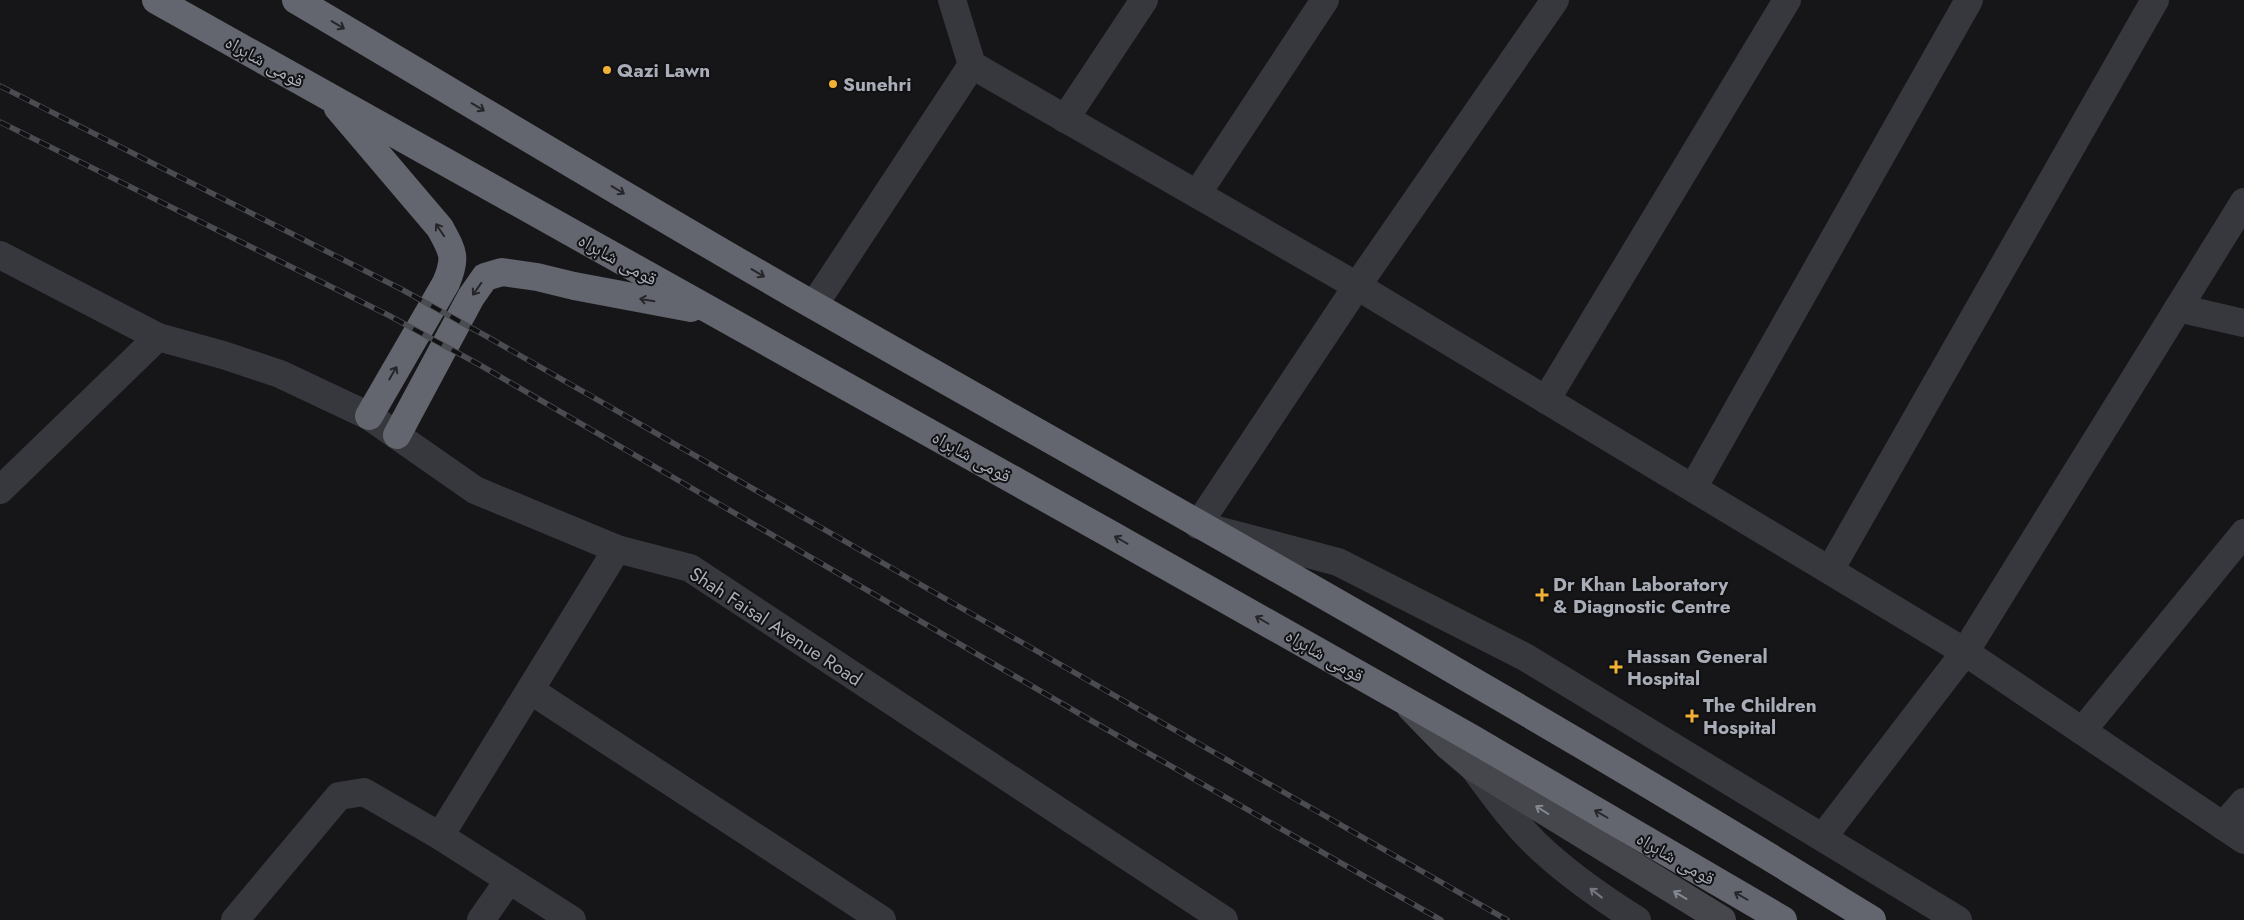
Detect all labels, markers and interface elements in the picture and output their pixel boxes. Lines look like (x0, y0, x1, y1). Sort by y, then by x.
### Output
one-way arrow (331, 20, 345, 30)
street label: قومی شاہراہ (220, 29, 309, 94)
place label: Qazi Lawn (617, 57, 710, 84)
marker: Qazi Lawn (601, 64, 613, 76)
place label: Sunehri (843, 71, 911, 98)
marker: Sunehri (827, 78, 839, 90)
one-way arrow (471, 103, 485, 113)
one-way arrow (610, 186, 625, 196)
one-way arrow (435, 224, 445, 238)
street label: قومی شاہراہ (573, 227, 662, 292)
one-way arrow (750, 268, 764, 278)
one-way arrow (472, 282, 482, 296)
one-way arrow (640, 294, 656, 304)
one-way arrow (389, 367, 399, 381)
street label: قومی شاہراہ (927, 424, 1016, 489)
one-way arrow (1114, 535, 1129, 545)
street label: Shah Faisal Avenue Road (684, 560, 867, 692)
place label: Dr Khan Laboratory & Diagnostic Centre (1553, 571, 1731, 620)
marker: Dr Khan Laboratory & Diagnostic Centre (1535, 588, 1549, 602)
one-way arrow (1255, 615, 1270, 625)
street label: قومی شاہراہ (1280, 622, 1369, 689)
place label: Hassan General Hospital (1627, 643, 1768, 692)
marker: Hassan General Hospital (1609, 660, 1623, 674)
place label: The Children Hospital (1703, 692, 1817, 741)
marker: The Children Hospital (1685, 709, 1699, 723)
one-way arrow (1535, 804, 1549, 814)
one-way arrow (1594, 809, 1608, 819)
street label: قومی شاہراہ (1631, 825, 1720, 892)
one-way arrow (1590, 887, 1603, 898)
one-way arrow (1674, 889, 1688, 899)
one-way arrow (1735, 890, 1749, 900)

